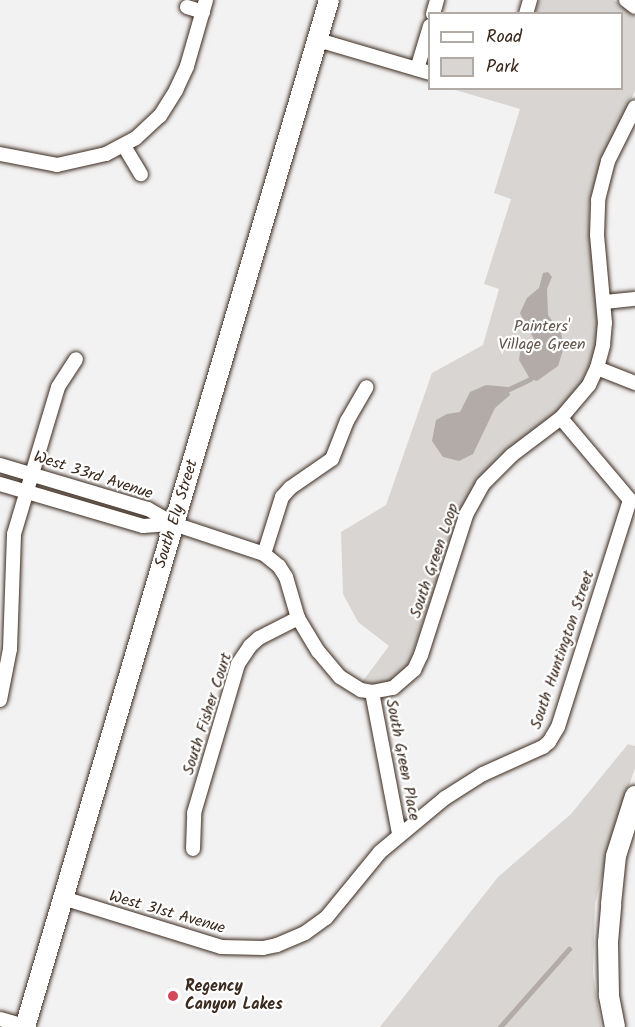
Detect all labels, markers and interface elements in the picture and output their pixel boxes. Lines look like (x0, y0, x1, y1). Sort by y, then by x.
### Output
legend (428, 12, 623, 90)
text: Road (486, 23, 522, 52)
text: Park (486, 53, 519, 82)
park label: Painters' Village Green (499, 317, 585, 355)
street label: West 33rd Avenue (31, 448, 155, 504)
street label: South Ely Street (151, 457, 203, 571)
street label: South Green Loop (406, 501, 464, 621)
street label: South Huntington Street (527, 568, 599, 732)
street label: South Fisher Court (179, 651, 237, 777)
street label: South Green Place (381, 698, 423, 822)
street label: West 31st Avenue (107, 887, 227, 939)
place label: Regency Canyon Lakes (185, 977, 283, 1015)
marker: Regency Canyon Lakes (166, 989, 180, 1003)

